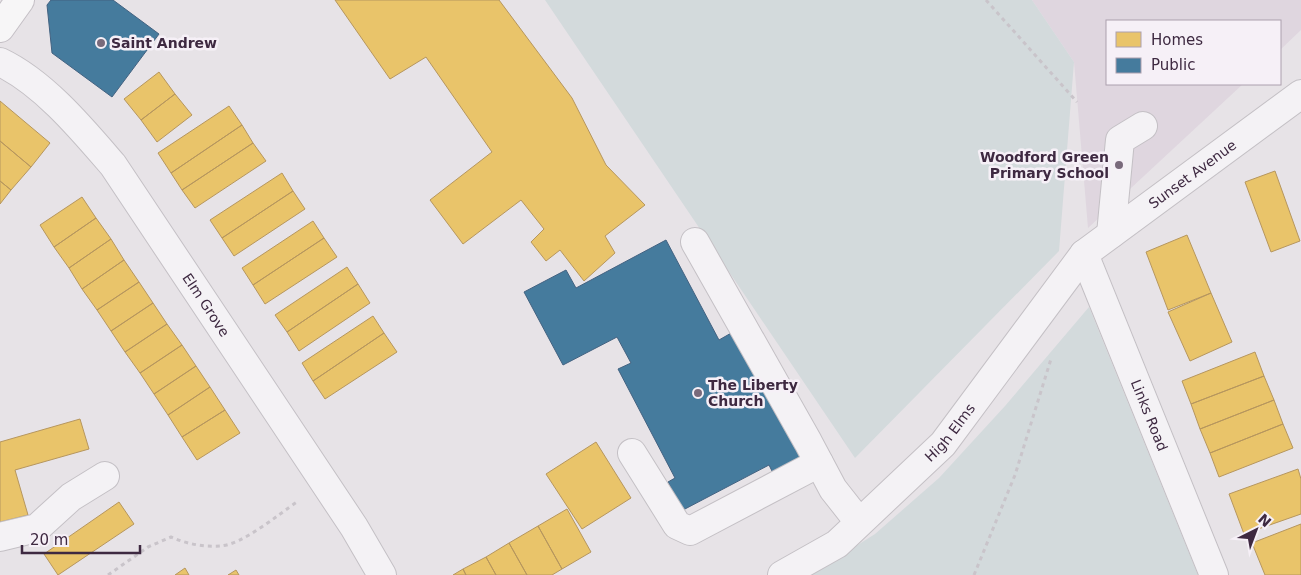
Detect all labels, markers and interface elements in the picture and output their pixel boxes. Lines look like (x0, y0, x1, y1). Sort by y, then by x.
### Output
legend (1106, 20, 1281, 85)
text: Homes (1151, 31, 1203, 49)
place label: Saint Andrew (111, 35, 217, 51)
marker: Saint Andrew (95, 37, 107, 49)
text: Public (1151, 56, 1195, 74)
street label: Sunset Avenue (1145, 137, 1239, 212)
place label: Woodford Green Primary School (980, 149, 1109, 181)
marker: Woodford Green Primary School (1113, 159, 1125, 171)
street label: Elm Grove (179, 270, 233, 340)
place label: The Liberty Church (708, 377, 798, 409)
street label: Links Road (1128, 377, 1171, 453)
marker: The Liberty Church (692, 387, 704, 399)
street label: High Elms (921, 400, 978, 465)
north arrow (1231, 505, 1281, 555)
text: N (1255, 510, 1274, 530)
scale bar (22, 522, 140, 554)
text: 20 m (30, 531, 68, 549)

